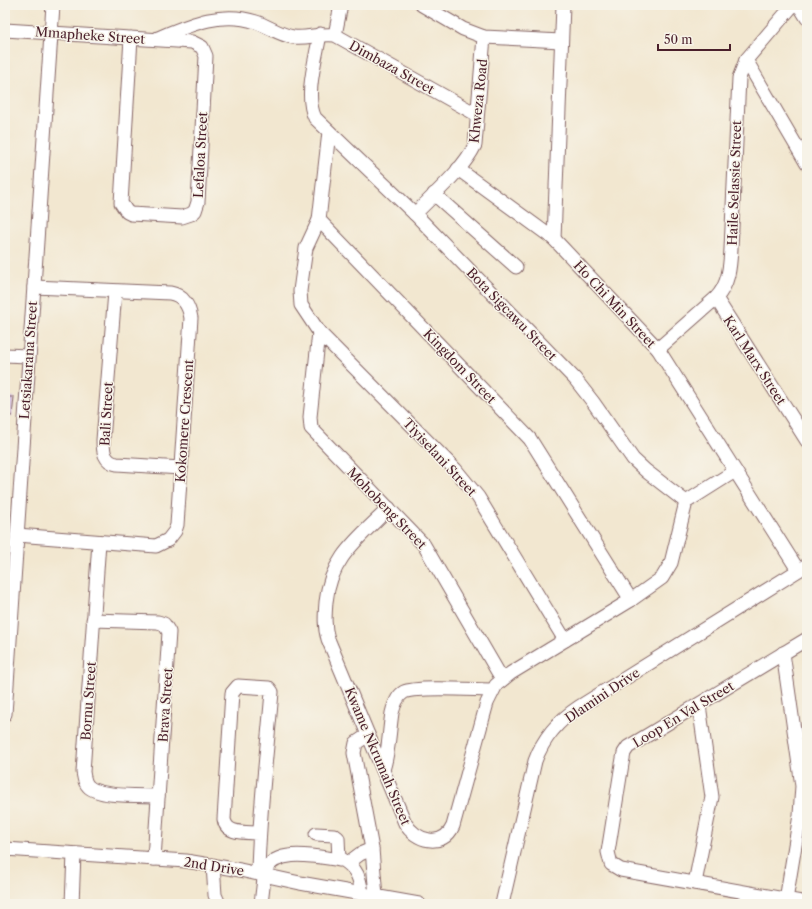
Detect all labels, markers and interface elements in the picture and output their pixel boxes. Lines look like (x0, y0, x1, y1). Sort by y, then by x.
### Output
street label: Mmapheke Street (35, 23, 146, 47)
scale bar (658, 26, 730, 52)
text: 50 m (664, 32, 693, 47)
street label: Dimbaza Street (347, 37, 438, 97)
street label: Khweza Road (466, 58, 490, 144)
street label: Lefaloa Street (190, 111, 210, 198)
street label: Haile Selassie Street (724, 120, 744, 246)
street label: Ho Chi Min Street (570, 257, 660, 351)
street label: Bota Sigcawu Street (464, 264, 561, 364)
street label: Letsiakarana Street (16, 300, 40, 420)
street label: Karl Marx Street (720, 313, 790, 408)
street label: Kingdom Street (420, 325, 500, 407)
street label: Kokomere Crescent (172, 359, 196, 483)
street label: Bali Street (96, 381, 116, 446)
street label: Tiyiselani Street (400, 415, 480, 500)
street label: Mohobeng Street (344, 464, 430, 552)
street label: Bornu Street (77, 661, 99, 741)
street label: Dlamini Drive (562, 664, 642, 726)
street label: Brava Street (154, 667, 176, 743)
street label: Loop En Val Street (629, 677, 737, 751)
street label: Kwame Nkrumah Street (342, 685, 414, 828)
street label: 2nd Drive (183, 853, 245, 879)

